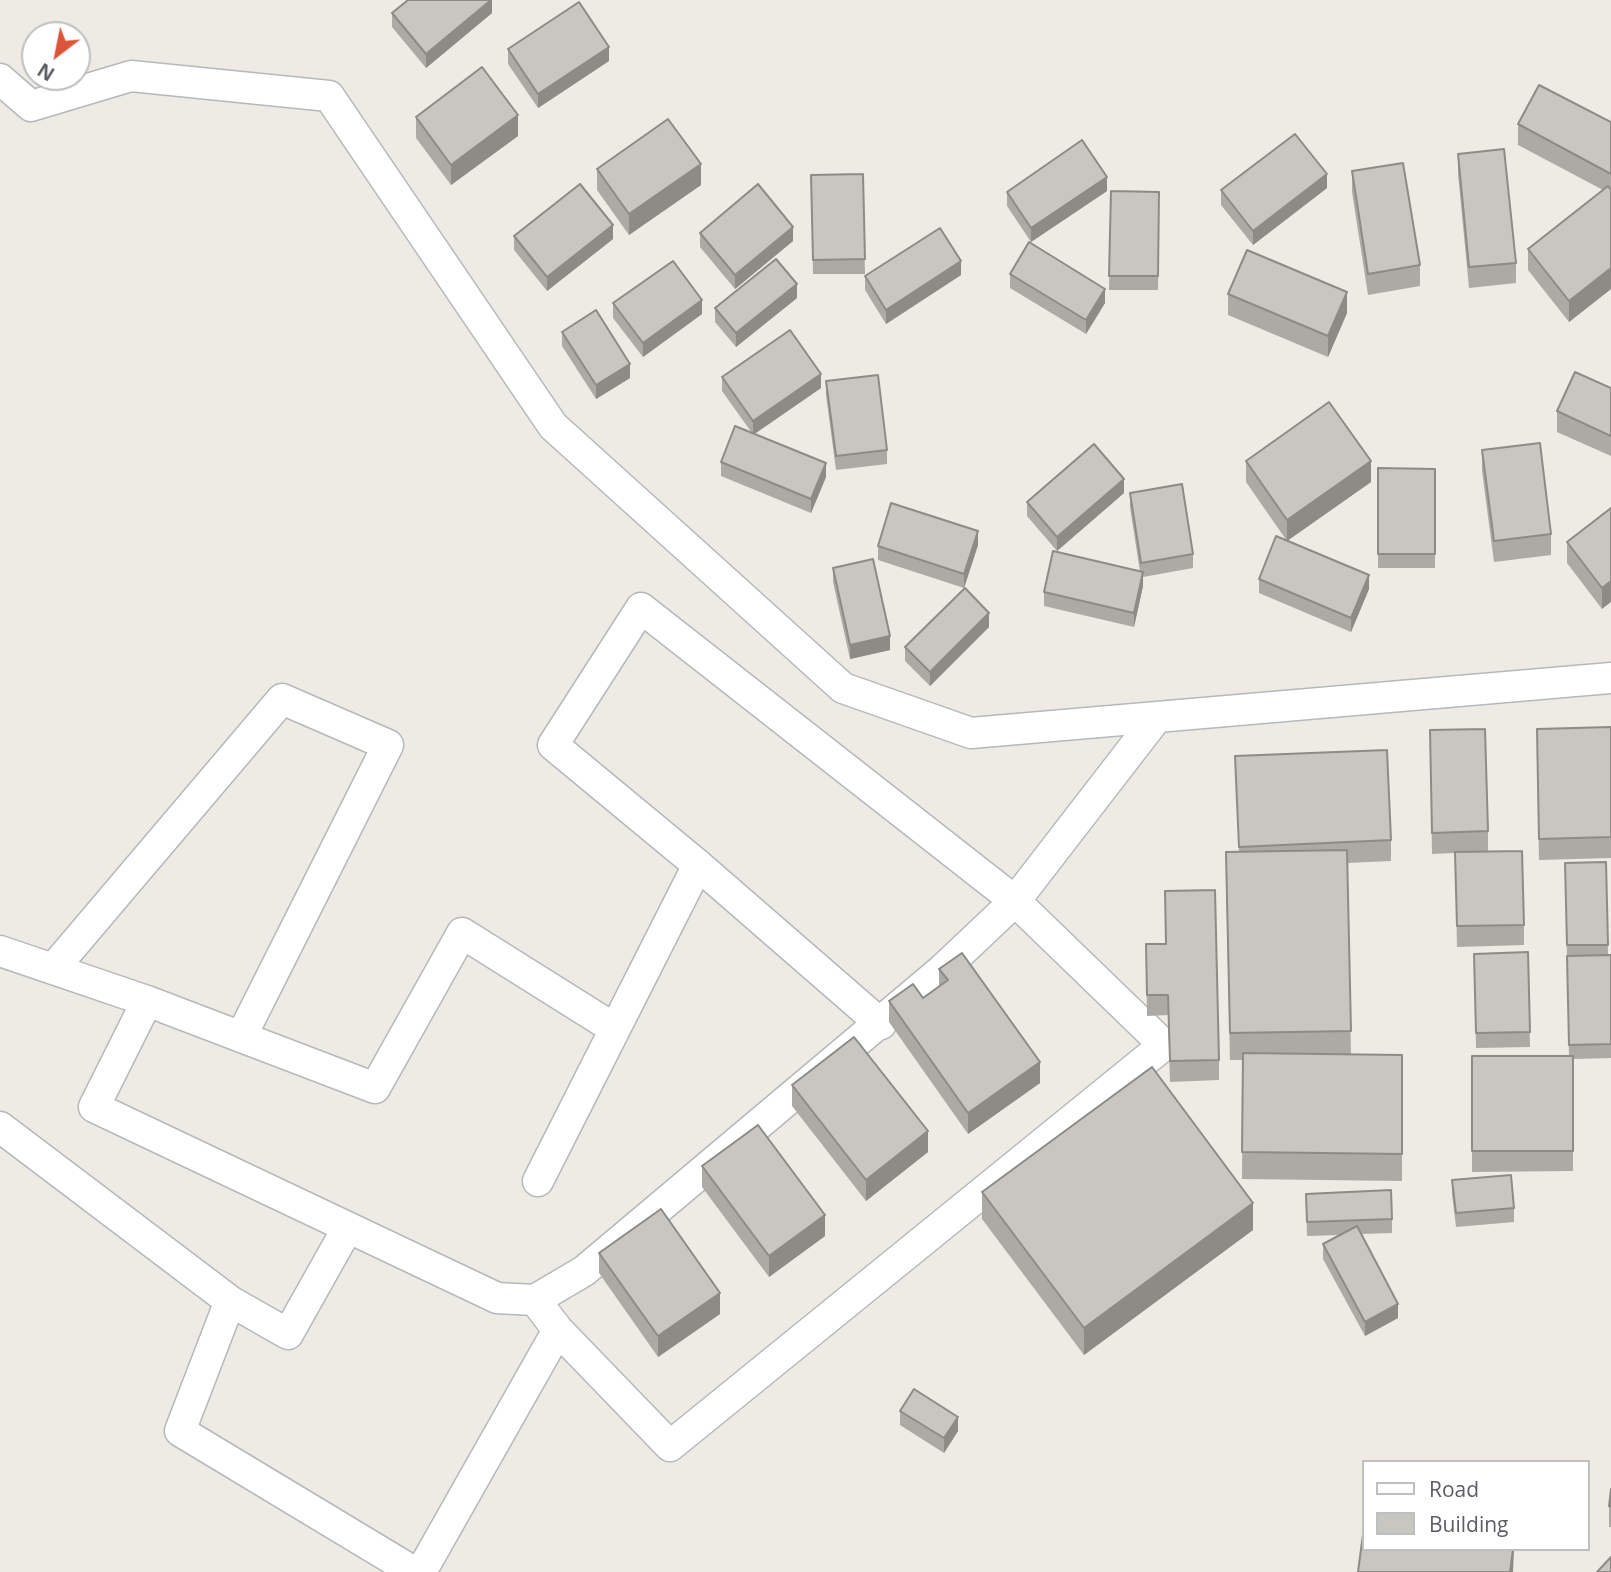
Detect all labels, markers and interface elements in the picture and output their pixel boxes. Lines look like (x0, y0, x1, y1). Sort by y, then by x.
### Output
north arrow (21, 21, 91, 91)
text: N (32, 57, 59, 87)
legend (1362, 1460, 1590, 1551)
text: Road (1429, 1475, 1479, 1503)
text: Building (1429, 1510, 1508, 1538)

